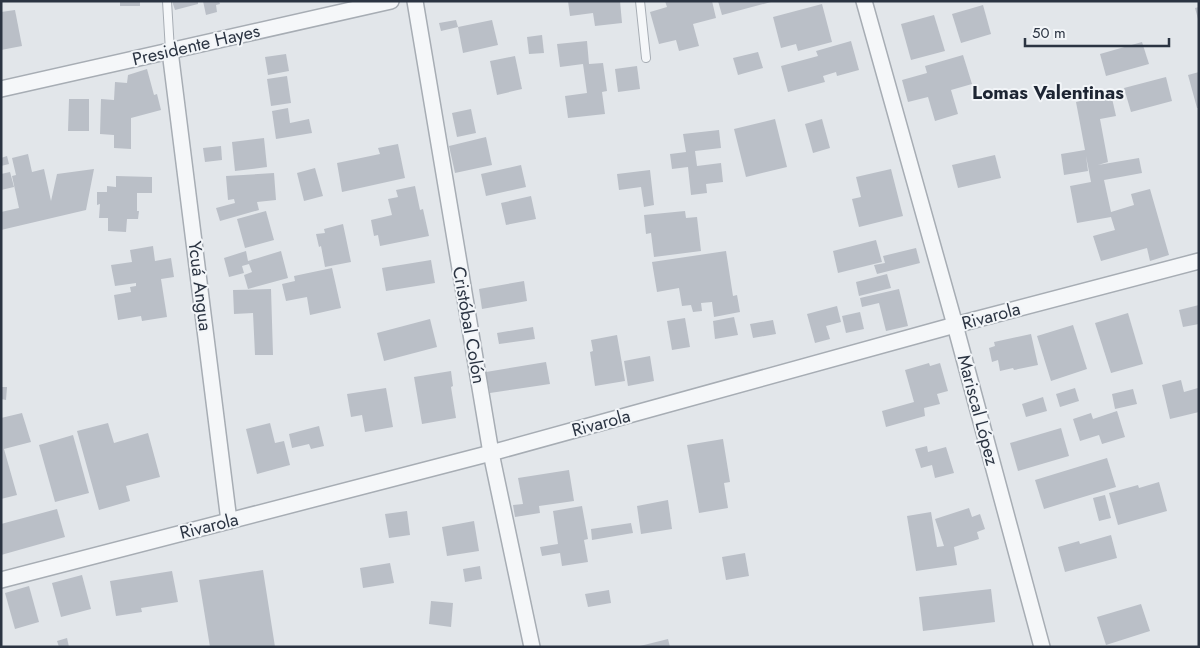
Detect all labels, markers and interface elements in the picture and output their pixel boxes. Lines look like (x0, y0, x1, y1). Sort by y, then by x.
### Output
scale bar (1025, 15, 1169, 47)
street label: Presidente Hayes (130, 18, 262, 72)
text: 50 m (1032, 22, 1066, 44)
district label: Lomas Valentinas (972, 79, 1124, 106)
street label: Ycuá Angua (182, 240, 218, 332)
street label: Cristóbal Colón (446, 264, 492, 386)
street label: Rivarola (959, 296, 1023, 336)
street label: Mariscal López (951, 352, 1005, 469)
street label: Rivarola (569, 403, 633, 443)
street label: Rivarola (177, 506, 241, 546)

